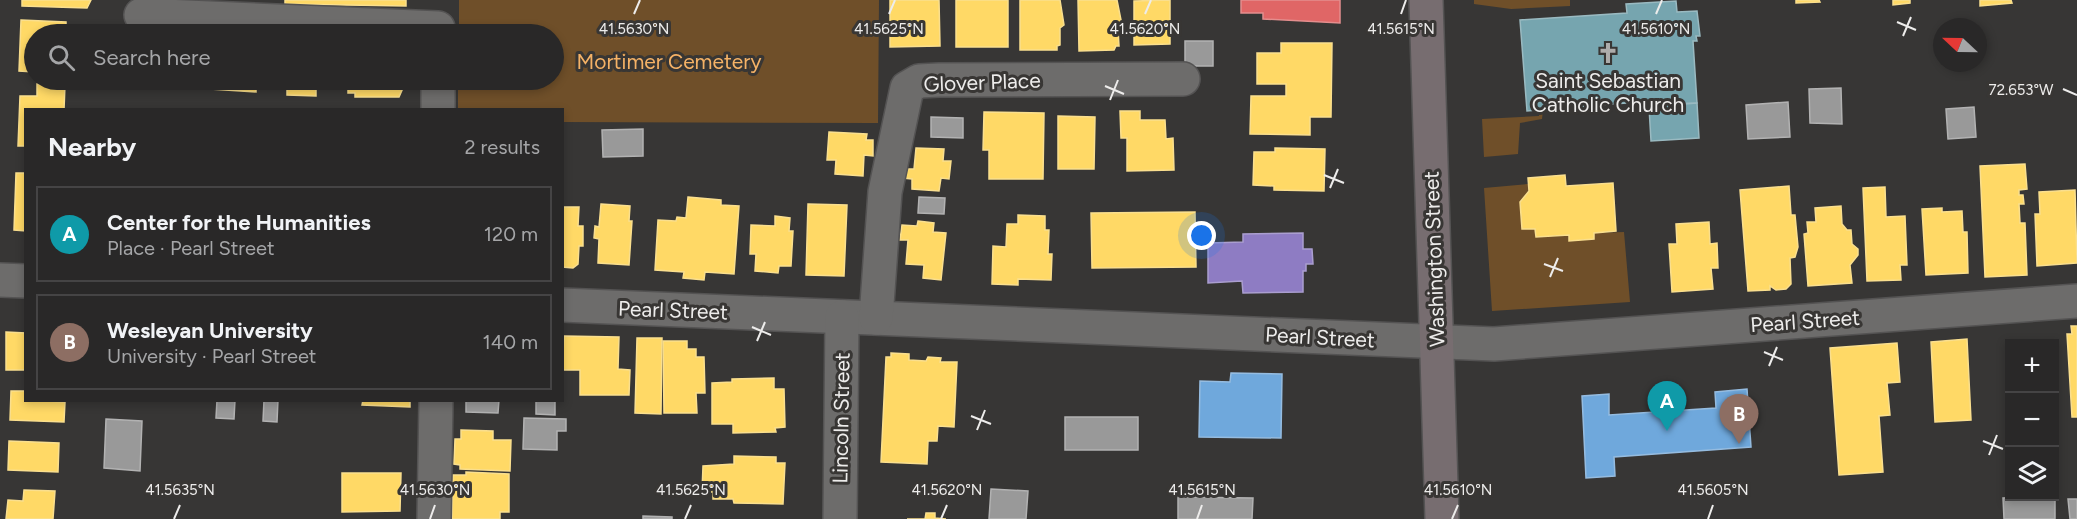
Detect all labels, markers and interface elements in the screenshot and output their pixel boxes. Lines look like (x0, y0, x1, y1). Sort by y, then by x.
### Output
north arrow (1933, 18, 1987, 72)
text: 41.5630°N (599, 20, 669, 38)
text: 41.5625°N (854, 20, 924, 38)
text: 41.5620°N (1110, 20, 1180, 38)
text: 41.5615°N (1367, 20, 1435, 38)
text: 41.5610°N (1622, 20, 1690, 38)
search box (24, 24, 564, 90)
icon: search (45, 41, 78, 74)
church icon: Saint Sebastian Catholic Church (1596, 41, 1620, 65)
text: Search here (93, 44, 211, 71)
park label: Mortimer Cemetery (577, 49, 761, 74)
street label: Glover Place (923, 67, 1041, 97)
place label: Saint Sebastian Catholic Church (1532, 68, 1684, 117)
text: 72.653°W (1989, 81, 2054, 99)
text: Nearby (48, 131, 136, 163)
text: 2 results (464, 135, 540, 159)
street label: Washington Street (1418, 170, 1450, 347)
text: Center for the Humanities (107, 209, 371, 236)
your location (1187, 221, 1216, 250)
text: A (62, 222, 77, 246)
text: 120 m (484, 222, 538, 246)
text: Place · Pearl Street (107, 236, 274, 260)
street label: Pearl Street (618, 296, 728, 324)
street label: Pearl Street (1749, 305, 1861, 337)
text: Wesleyan University (107, 317, 313, 344)
street label: Pearl Street (1264, 322, 1376, 352)
text: B (63, 330, 76, 354)
text: 140 m (483, 330, 538, 354)
map controls (2005, 339, 2059, 501)
button: + (2005, 339, 2059, 393)
text: University · Pearl Street (107, 344, 316, 368)
street label: Lincoln Street (827, 352, 855, 484)
pin: A (1648, 382, 1686, 431)
button: − (2005, 393, 2059, 447)
pin: B (1720, 394, 1758, 444)
button: layers (2005, 447, 2059, 501)
text: 41.5635°N (145, 481, 215, 499)
text: 41.5630°N (400, 481, 470, 499)
text: 41.5625°N (656, 481, 726, 499)
text: 41.5620°N (912, 481, 982, 499)
text: 41.5615°N (1168, 481, 1236, 499)
text: 41.5610°N (1424, 481, 1492, 499)
text: 41.5605°N (1677, 481, 1749, 499)

